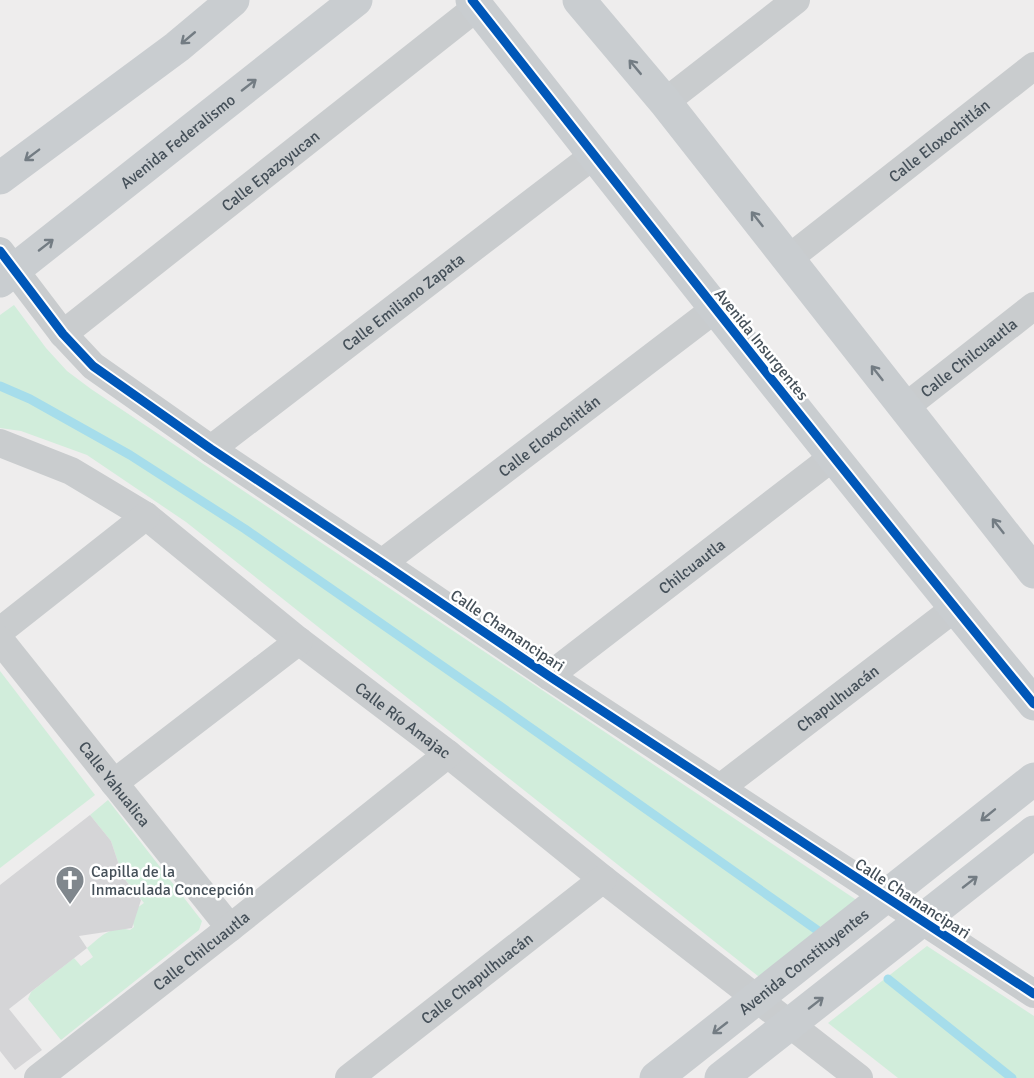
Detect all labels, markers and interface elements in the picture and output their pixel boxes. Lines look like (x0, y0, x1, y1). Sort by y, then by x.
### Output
one-way arrow (181, 31, 196, 45)
one-way arrow (629, 59, 642, 75)
one-way arrow (240, 78, 256, 91)
street label: Avenida Federalismo (116, 90, 240, 193)
street label: Calle Eloxochitlán (885, 95, 994, 187)
street label: Calle Epazoyucan (218, 126, 324, 216)
one-way arrow (24, 148, 40, 161)
one-way arrow (750, 212, 763, 228)
one-way arrow (38, 238, 54, 251)
street label: Calle Emiliano Zapata (338, 249, 469, 356)
street label: Avenida Insurgentes (710, 285, 813, 405)
street label: Calle Chilcuautla (917, 314, 1021, 402)
one-way arrow (870, 365, 883, 381)
street label: Calle Eloxochitlán (495, 391, 605, 482)
one-way arrow (991, 518, 1004, 534)
street label: Chilcuautla (655, 535, 730, 599)
street label: Calle Chamancipari (447, 585, 568, 676)
street label: Chapulhuacán (793, 661, 883, 737)
street label: Calle Río Amajac (351, 678, 454, 763)
street label: Calle Yahualica (74, 738, 154, 831)
one-way arrow (980, 809, 996, 822)
street label: Calle Chamancipari (851, 854, 974, 944)
place label: Capilla de la Inmaculada Concepción (91, 862, 254, 900)
church icon: Capilla de la Inmaculada Concepción (54, 864, 86, 906)
one-way arrow (961, 876, 977, 889)
street label: Avenida Constituyentes (735, 905, 873, 1020)
street label: Calle Chilcuautla (149, 907, 254, 995)
street label: Calle Chapulhuacán (417, 929, 537, 1029)
one-way arrow (808, 996, 824, 1009)
one-way arrow (712, 1021, 728, 1034)

